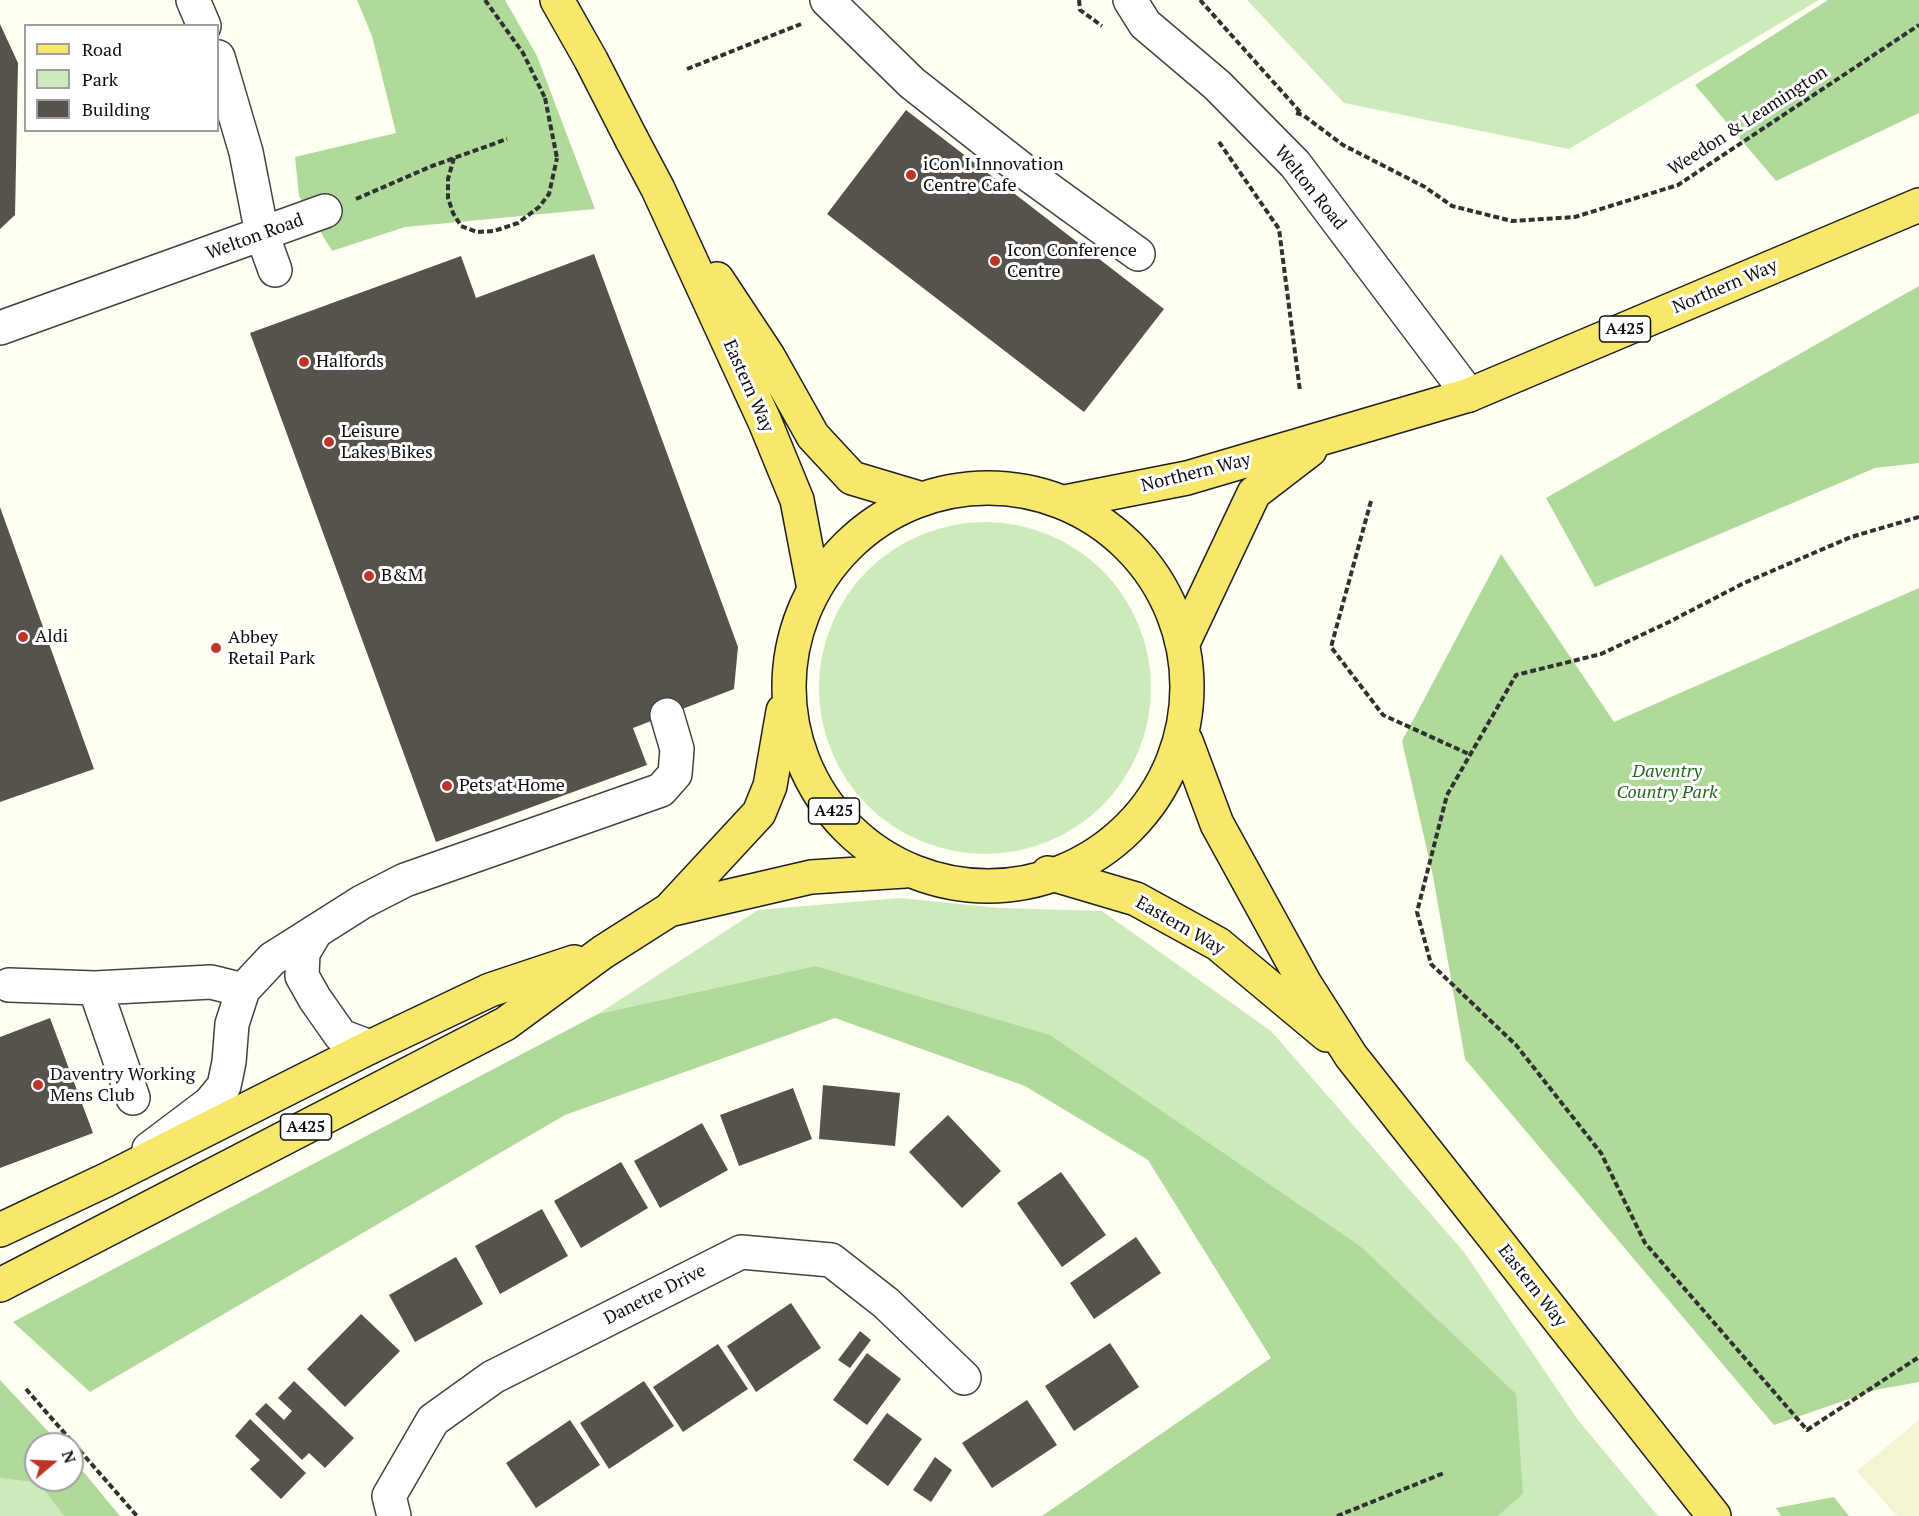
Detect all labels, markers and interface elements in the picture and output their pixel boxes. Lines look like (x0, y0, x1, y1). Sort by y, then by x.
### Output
legend (24, 24, 219, 132)
text: Road (82, 37, 122, 61)
street label: Weedon & Leamington (1664, 61, 1832, 181)
text: Park (82, 67, 118, 91)
text: Building (82, 97, 150, 121)
street label: Welton Road (1270, 142, 1350, 234)
place label: iCon I Innovation Centre Cafe (923, 154, 1064, 196)
marker: iCon I Innovation Centre Cafe (904, 168, 918, 182)
street label: Welton Road (203, 209, 307, 265)
place label: Icon Conference Centre (1007, 240, 1137, 282)
marker: Icon Conference Centre (988, 254, 1002, 268)
street label: Northern Way (1669, 255, 1781, 319)
road number: A425 (1600, 316, 1650, 342)
street label: Eastern Way (718, 336, 778, 436)
place label: Halfords (316, 351, 384, 373)
marker: Halfords (297, 355, 311, 369)
place label: Leisure Lakes Bikes (341, 421, 433, 464)
marker: Leisure Lakes Bikes (322, 435, 336, 449)
street label: Northern Way (1139, 449, 1253, 497)
place label: B&M (381, 565, 423, 587)
marker: B&M (362, 569, 376, 583)
place label: Aldi (35, 626, 68, 648)
place label: Abbey Retail Park (228, 627, 315, 670)
marker: Aldi (16, 630, 30, 644)
marker: Abbey Retail Park (209, 641, 223, 655)
park label: Daventry Country Park (1616, 761, 1718, 804)
place label: Pets at Home (459, 775, 565, 797)
marker: Pets at Home (440, 779, 454, 793)
road number: A425 (808, 798, 860, 824)
street label: Eastern Way (1132, 892, 1228, 960)
place label: Daventry Working Mens Club (50, 1064, 195, 1106)
marker: Daventry Working Mens Club (31, 1078, 45, 1092)
road number: A425 (280, 1114, 332, 1140)
street label: Eastern Way (1493, 1240, 1571, 1332)
street label: Danetre Drive (600, 1260, 710, 1330)
north arrow (24, 1432, 84, 1492)
text: N (57, 1447, 82, 1466)

